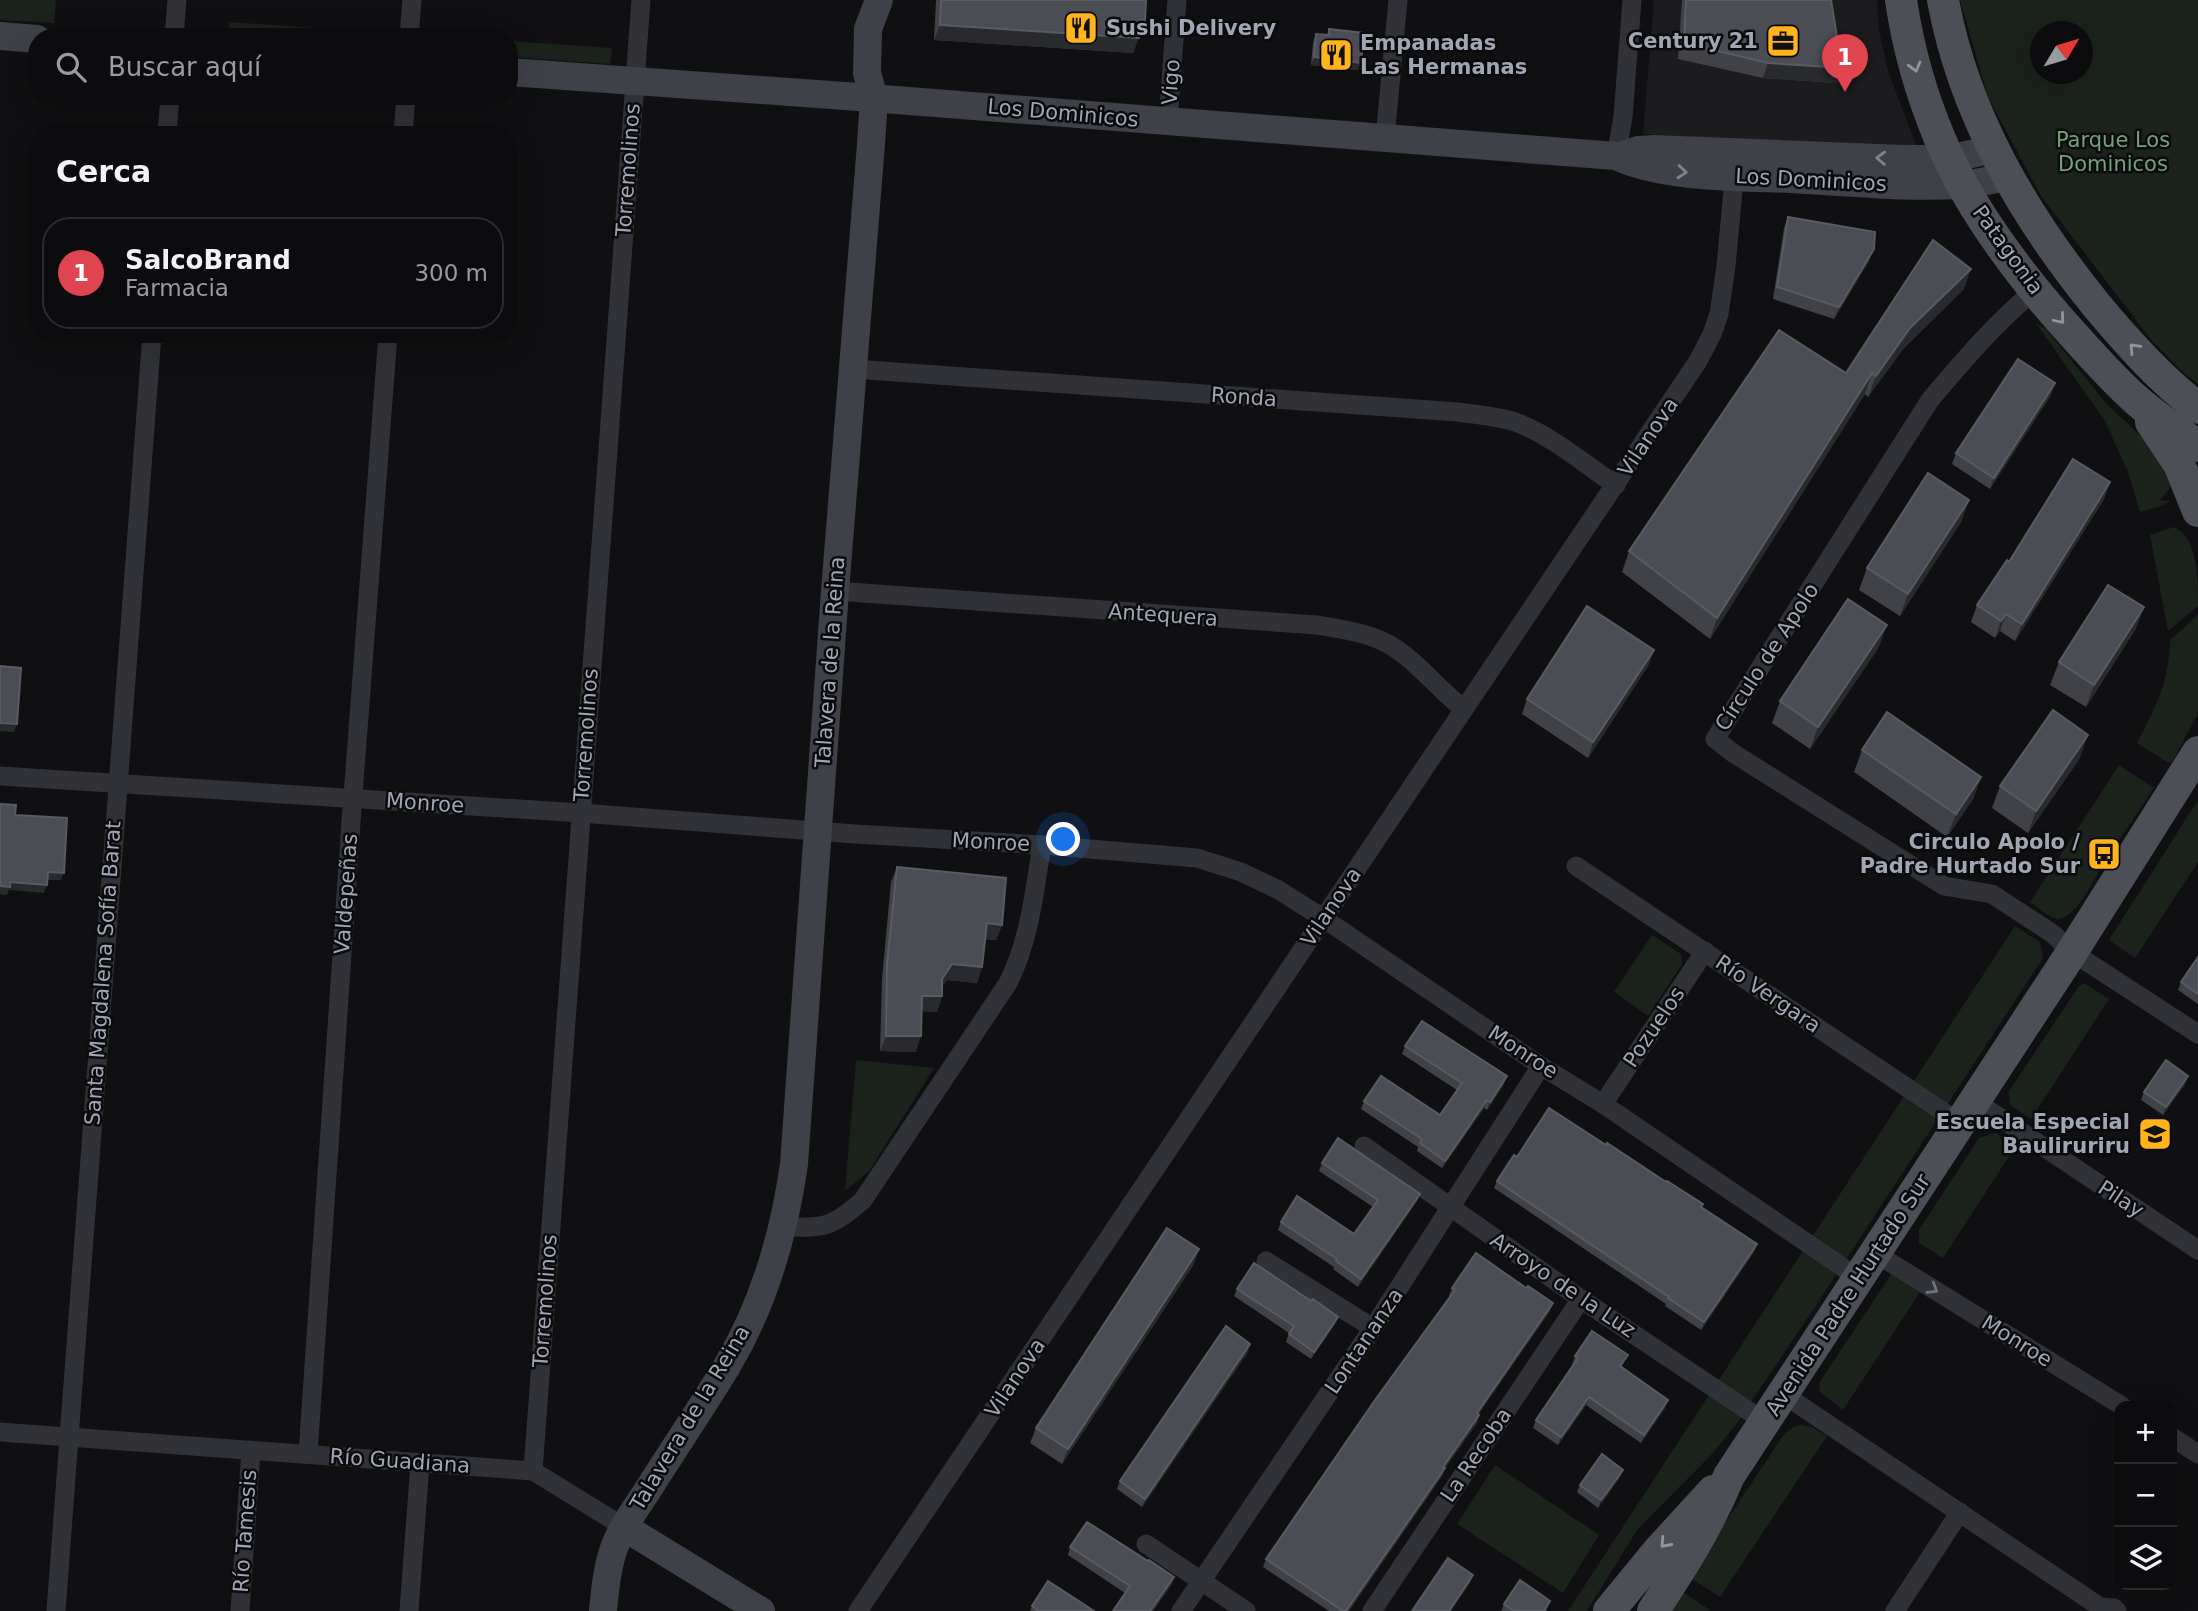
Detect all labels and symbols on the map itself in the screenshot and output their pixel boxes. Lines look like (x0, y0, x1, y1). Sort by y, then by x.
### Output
restaurant icon: Sushi Delivery (1062, 9, 1100, 47)
place label: Sushi Delivery (1106, 16, 1276, 40)
north arrow (2030, 21, 2093, 84)
office icon: Century 21 (1764, 22, 1802, 60)
place label: Century 21 (1628, 29, 1758, 53)
place label: Empanadas Las Hermanas (1360, 31, 1527, 79)
pin: 1 (1822, 34, 1868, 92)
restaurant icon: Empanadas Las Hermanas (1317, 36, 1355, 74)
street label: Vigo (1157, 58, 1185, 106)
one-way arrow (1907, 61, 1921, 73)
street label: Los Dominicos (986, 94, 1140, 132)
street label: Torremolinos (611, 103, 645, 238)
park label: Parque Los Dominicos (2056, 128, 2170, 176)
one-way arrow (1875, 151, 1886, 166)
one-way arrow (1677, 164, 1688, 179)
street label: Los Dominicos (1735, 164, 1887, 196)
street label: Patagonia (1968, 201, 2048, 299)
one-way arrow (2052, 311, 2064, 324)
one-way arrow (2130, 343, 2143, 356)
street label: Ronda (1210, 383, 1278, 411)
street label: Vilanova (1613, 393, 1683, 481)
street label: Talavera de la Reina (811, 556, 849, 769)
street label: Círculo de Apolo (1710, 579, 1824, 735)
street label: Antequera (1107, 599, 1219, 631)
street label: Torremolinos (569, 668, 603, 803)
street label: Monroe (385, 788, 465, 818)
street label: Santa Magdalena Sofía Barat (80, 820, 126, 1126)
your location (1046, 822, 1080, 856)
street label: Monroe (951, 828, 1031, 856)
place label: Circulo Apolo / Padre Hurtado Sur (1860, 830, 2081, 878)
street label: Valdepeñas (330, 833, 362, 955)
bus stop icon: Circulo Apolo / Padre Hurtado Sur (2085, 835, 2123, 873)
street label: Vilanova (1296, 863, 1366, 951)
street label: Río Vergara (1711, 950, 1825, 1038)
street label: Pozuelos (1618, 982, 1690, 1072)
street label: Monroe (1484, 1021, 1562, 1083)
place label: Escuela Especial Bauliruriru (1936, 1110, 2130, 1158)
school or university icon: Escuela Especial Bauliruriru (2136, 1115, 2174, 1153)
street label: Avenida Padre Hurtado Sur (1761, 1169, 1935, 1420)
street label: Pilay (2094, 1176, 2148, 1222)
street label: Arroyo de la Luz (1486, 1228, 1640, 1342)
street label: Torremolinos (528, 1234, 562, 1369)
one-way arrow (1926, 1280, 1939, 1293)
street label: Lontananza (1320, 1284, 1408, 1398)
street label: Monroe (1977, 1310, 2057, 1372)
street label: Talavera de la Reina (625, 1321, 755, 1516)
street label: Vilanova (980, 1334, 1050, 1422)
street label: La Recoba (1436, 1403, 1516, 1507)
street label: Río Guadiana (329, 1444, 471, 1478)
street label: Río Tamesis (229, 1469, 261, 1593)
one-way arrow (1661, 1534, 1673, 1547)

